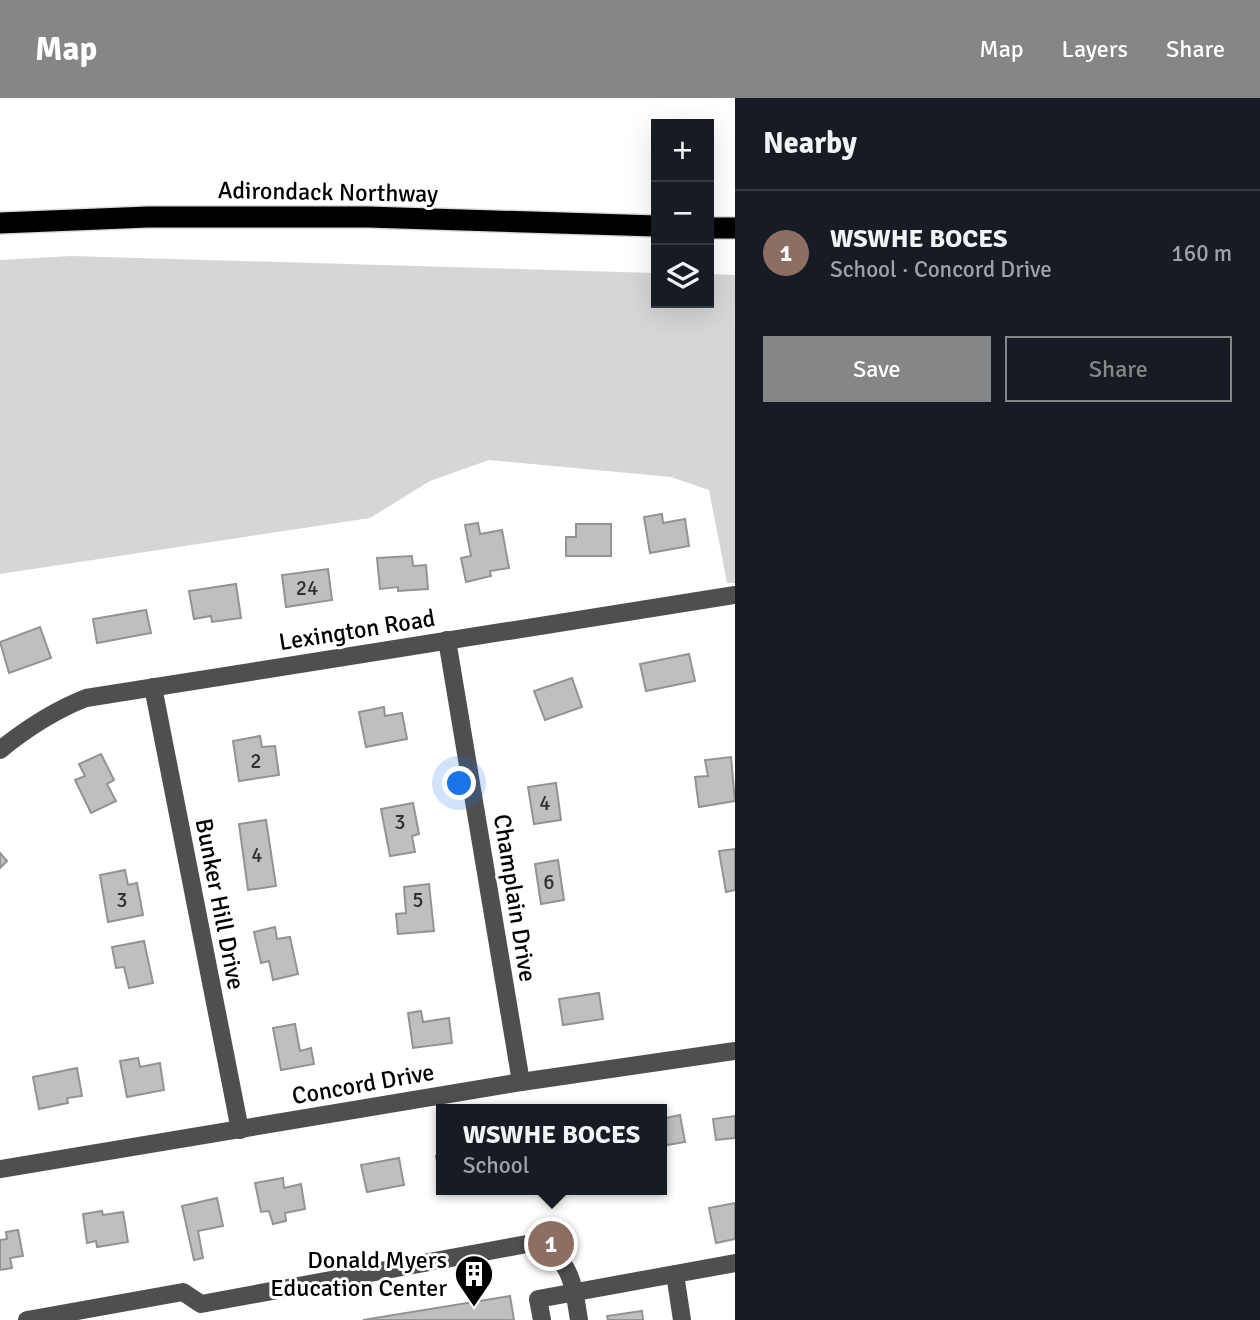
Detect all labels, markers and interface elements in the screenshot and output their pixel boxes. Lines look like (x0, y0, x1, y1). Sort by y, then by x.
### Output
text: Map (35, 29, 97, 70)
text: Map (979, 34, 1024, 64)
text: Layers (1062, 34, 1128, 64)
text: Share (1166, 34, 1225, 64)
map controls (651, 119, 714, 308)
button: + (651, 119, 714, 182)
text: Nearby (763, 125, 857, 162)
street label: Adirondack Northway (218, 175, 438, 209)
button: − (651, 182, 714, 245)
text: WSWHE BOCES (830, 223, 1008, 255)
text: 1 (780, 239, 792, 268)
text: 160 m (1171, 239, 1232, 268)
button: layers (651, 245, 714, 308)
text: School · Concord Drive (830, 255, 1052, 284)
button: Save (763, 336, 991, 402)
button: Share (1005, 336, 1232, 402)
house number: 24 (296, 575, 318, 601)
street label: Lexington Road (277, 603, 437, 657)
house number: 2 (250, 748, 262, 774)
your location (442, 766, 476, 800)
house number: 4 (539, 790, 551, 816)
house number: 3 (394, 809, 406, 835)
street label: Champlain Drive (487, 812, 543, 984)
street label: Bunker Hill Drive (189, 816, 251, 992)
house number: 4 (251, 842, 263, 868)
house number: 6 (543, 869, 555, 895)
house number: 3 (116, 887, 128, 913)
house number: 5 (412, 887, 424, 913)
street label: Concord Drive (290, 1057, 436, 1111)
popup (436, 1104, 667, 1195)
text: WSWHE BOCES (463, 1119, 640, 1151)
text: School (463, 1151, 530, 1180)
pin: 1 (528, 1218, 574, 1270)
place label: Donald Myers Education Center (270, 1245, 447, 1303)
building icon: Donald Myers Education Center (453, 1253, 495, 1308)

